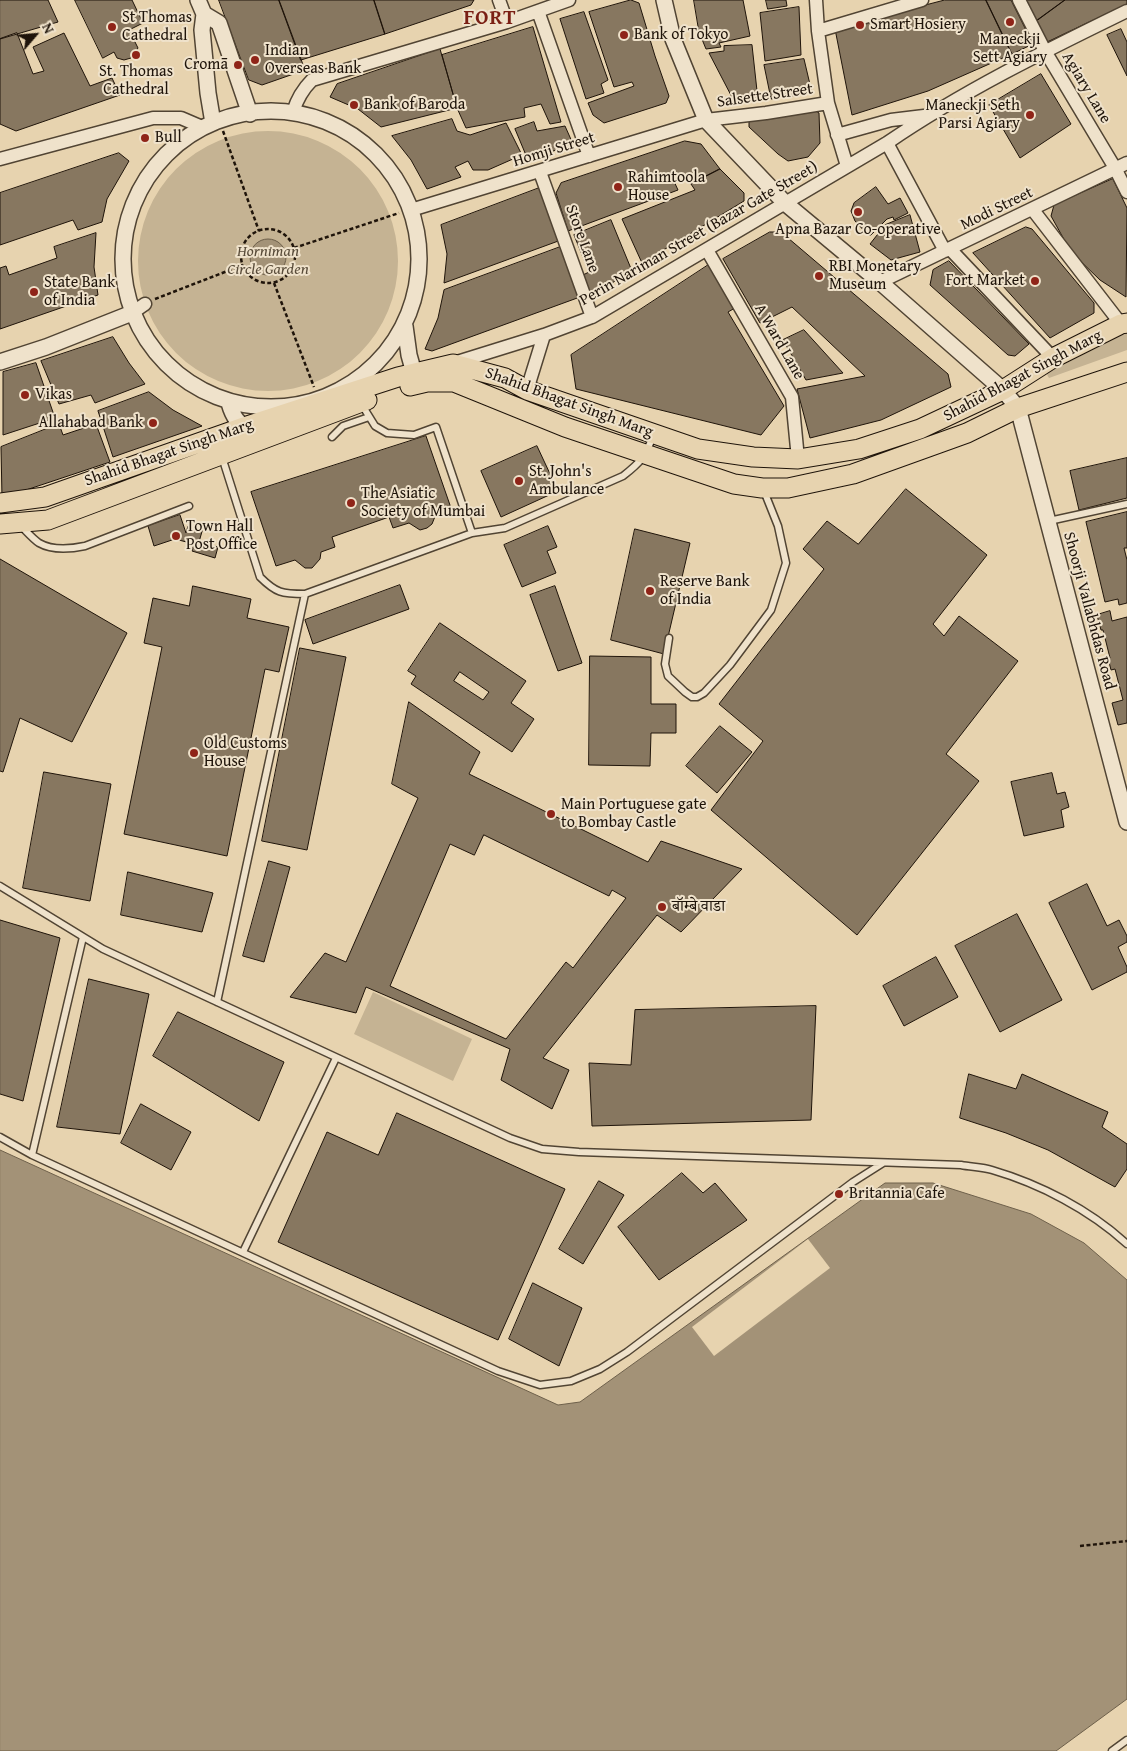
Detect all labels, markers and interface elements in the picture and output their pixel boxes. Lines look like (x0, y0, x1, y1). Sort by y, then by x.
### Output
district label: FORT (463, 6, 517, 32)
place label: St Thomas Cathedral (122, 8, 192, 46)
north arrow (10, 10, 60, 60)
place label: Smart Hosiery (870, 15, 966, 35)
marker: Maneckji Sett Agiary (1004, 16, 1016, 28)
text: N (37, 19, 59, 37)
marker: Smart Hosiery (854, 19, 866, 31)
marker: St Thomas Cathedral (106, 21, 118, 33)
place label: Bank of Tokyo (634, 25, 729, 45)
marker: Bank of Tokyo (618, 29, 630, 41)
place label: Maneckji Sett Agiary (973, 30, 1047, 68)
place label: Indian Overseas Bank (265, 41, 361, 79)
marker: St. Thomas Cathedral (130, 49, 142, 61)
street label: Agiary Lane (1057, 49, 1115, 127)
marker: Indian Overseas Bank (249, 54, 261, 66)
place label: Cromā (184, 55, 228, 75)
marker: Cromā (232, 59, 244, 71)
place label: St. Thomas Cathedral (99, 62, 173, 100)
street label: Salsette Street (716, 80, 814, 112)
place label: Bank of Baroda (364, 95, 465, 115)
place label: Maneckji Seth Parsi Agiary (926, 96, 1020, 134)
marker: Bank of Baroda (348, 99, 360, 111)
marker: Maneckji Seth Parsi Agiary (1024, 109, 1036, 121)
place label: Bull (155, 128, 182, 148)
street label: Homji Street (511, 128, 597, 172)
marker: Bull (139, 132, 151, 144)
street label: Perin Nariman Street (Bazar Gate Street) (577, 158, 821, 310)
place label: Rahimtoola House (628, 168, 705, 206)
marker: Rahimtoola House (612, 181, 624, 193)
street label: Modi Street (958, 183, 1036, 235)
street label: Store Lane (561, 202, 603, 276)
marker: Apna Bazar Co-operative (852, 206, 864, 218)
place label: Apna Bazar Co-operative (775, 220, 941, 240)
park label: Horniman Circle Garden (227, 242, 309, 280)
place label: RBI Monetary Museum (829, 257, 921, 295)
marker: RBI Monetary Museum (813, 270, 825, 282)
place label: Fort Market (946, 271, 1025, 291)
place label: State Bank of India (44, 273, 115, 311)
marker: Fort Market (1029, 275, 1041, 287)
marker: State Bank of India (28, 286, 40, 298)
street label: A Ward Lane (750, 301, 808, 383)
street label: Shahid Bhagat Singh Marg (940, 326, 1106, 426)
street label: Shahid Bhagat Singh Marg (482, 364, 656, 442)
place label: Vikas (35, 385, 72, 405)
marker: Vikas (19, 389, 31, 401)
place label: Allahabad Bank (39, 413, 143, 433)
street label: Shahid Bhagat Singh Marg (82, 415, 256, 491)
marker: Allahabad Bank (147, 417, 159, 429)
place label: St. John's Ambulance (529, 462, 604, 500)
marker: St. John's Ambulance (513, 475, 525, 487)
place label: The Asiatic Society of Mumbai (361, 484, 485, 522)
marker: The Asiatic Society of Mumbai (345, 497, 357, 509)
place label: Town Hall Post Office (186, 517, 257, 555)
marker: Town Hall Post Office (170, 530, 182, 542)
street label: Shoorji Vallabhdas Road (1059, 530, 1119, 692)
place label: Reserve Bank of India (660, 572, 750, 610)
marker: Reserve Bank of India (644, 585, 656, 597)
place label: Old Customs House (204, 734, 287, 772)
marker: Old Customs House (188, 747, 200, 759)
place label: Main Portuguese gate to Bombay Castle (561, 795, 707, 833)
marker: Main Portuguese gate to Bombay Castle (545, 808, 557, 820)
place label: बॉम्बे वाडा (672, 897, 725, 917)
marker: बॉम्बे वाडा (656, 901, 668, 913)
place label: Britannia Cafe (849, 1184, 945, 1204)
marker: Britannia Cafe (833, 1188, 845, 1200)

